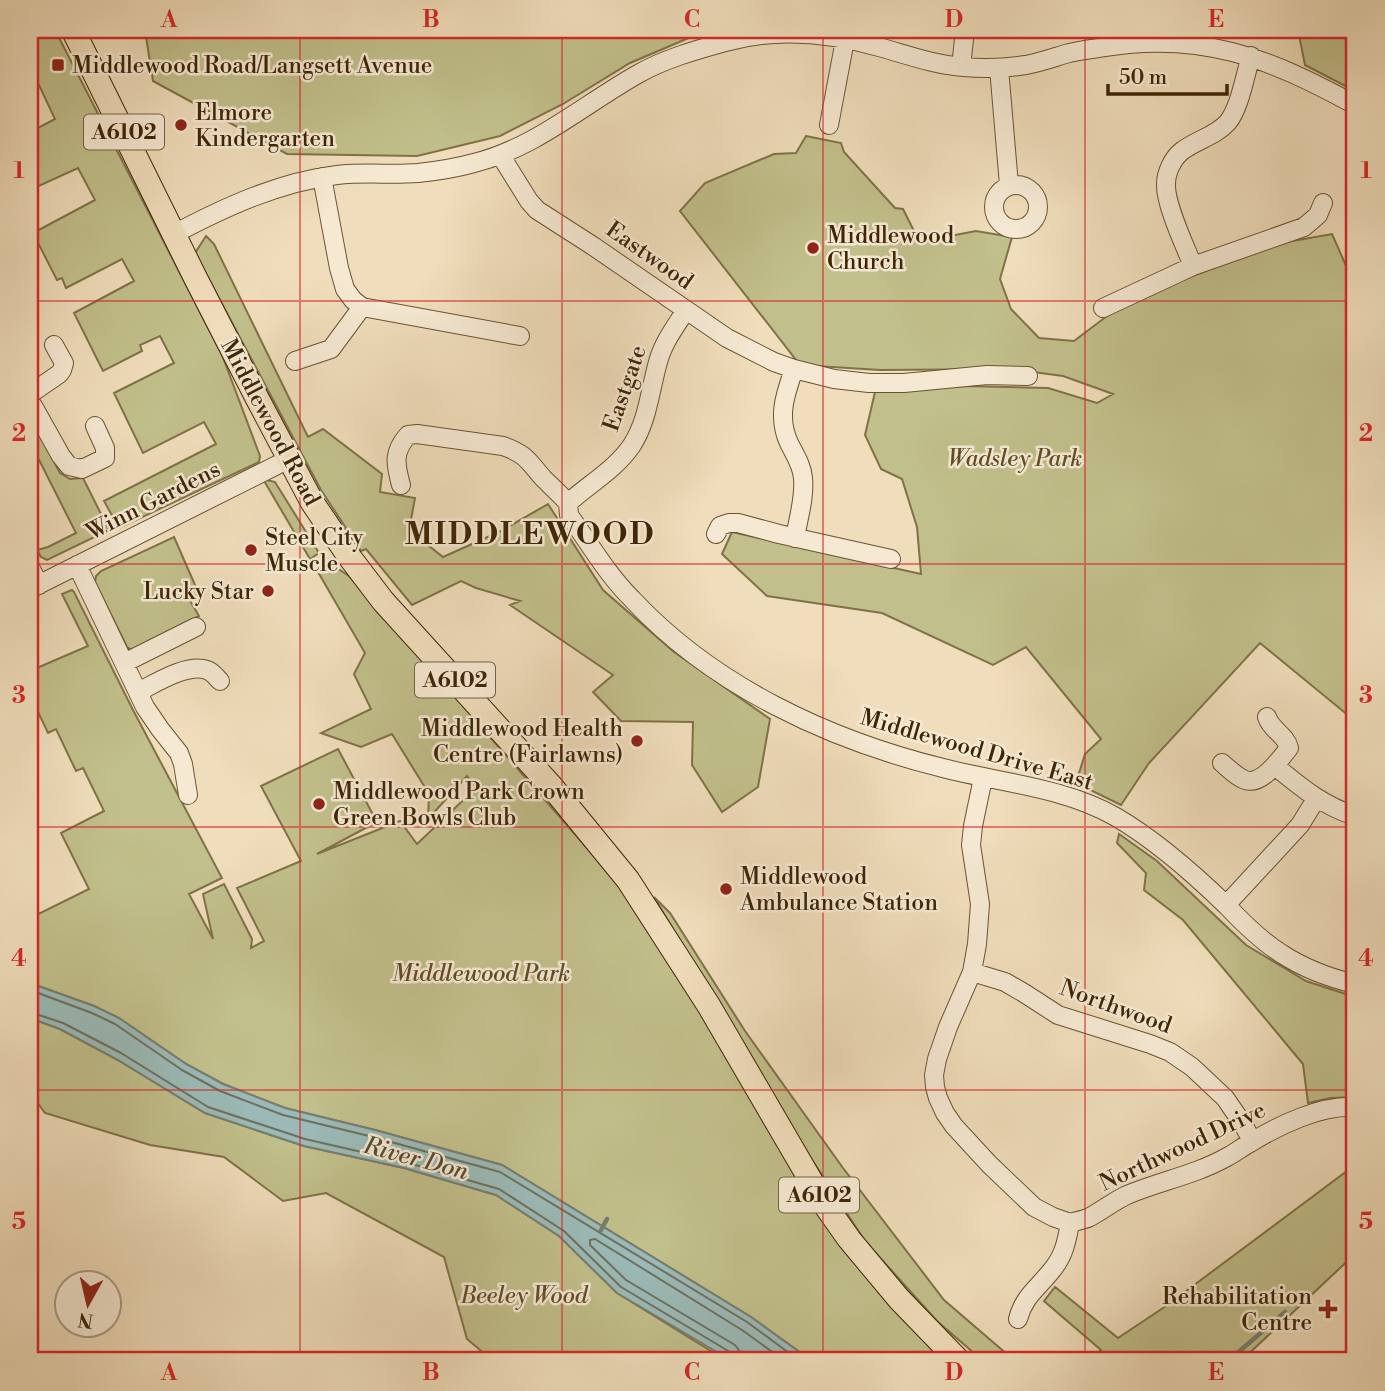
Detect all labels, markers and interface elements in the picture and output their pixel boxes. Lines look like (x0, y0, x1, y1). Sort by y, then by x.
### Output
text: A (160, 6, 178, 34)
text: B (422, 6, 440, 34)
text: C (684, 6, 700, 34)
text: D (945, 6, 963, 34)
text: E (1208, 6, 1224, 34)
place label: Middlewood Road/Langsett Avenue (72, 52, 432, 80)
scale bar (1108, 52, 1228, 96)
marker: Middlewood Road/Langsett Avenue (50, 57, 66, 73)
text: 50 m (1119, 65, 1167, 91)
place label: Elmore Kindergarten (195, 99, 335, 153)
road number: A6102 (84, 114, 164, 150)
marker: Elmore Kindergarten (173, 117, 189, 133)
text: 1 (13, 157, 25, 185)
text: 1 (1360, 157, 1372, 185)
street label: Eastwood (600, 216, 699, 296)
place label: Middlewood Church (827, 222, 954, 276)
marker: Middlewood Church (805, 240, 821, 256)
street label: Middlewood Road (214, 334, 326, 511)
street label: Eastgate (597, 342, 653, 435)
text: 2 (12, 420, 26, 448)
text: 2 (1359, 420, 1373, 448)
park label: Wadsley Park (948, 445, 1082, 473)
street label: Winn Gardens (81, 455, 225, 547)
district label: MIDDLEWOOD (405, 516, 655, 554)
place label: Steel City Muscle (265, 524, 364, 578)
marker: Steel City Muscle (243, 542, 259, 558)
place label: Lucky Star (143, 578, 254, 606)
marker: Lucky Star (260, 583, 276, 599)
road number: A6102 (415, 662, 495, 698)
text: 3 (12, 682, 26, 710)
text: 3 (1359, 682, 1373, 710)
street label: Middlewood Drive East (857, 703, 1096, 797)
place label: Middlewood Health Centre (Fairlawns) (421, 715, 623, 769)
marker: Middlewood Health Centre (Fairlawns) (629, 733, 645, 749)
place label: Middlewood Park Crown Green Bowls Club (333, 778, 585, 832)
marker: Middlewood Park Crown Green Bowls Club (311, 796, 327, 812)
place label: Middlewood Ambulance Station (739, 863, 938, 917)
marker: Middlewood Ambulance Station (718, 881, 734, 897)
text: 4 (11, 945, 27, 973)
text: 4 (1358, 945, 1374, 973)
park label: Middlewood Park (392, 960, 570, 988)
street label: Northwood (1056, 974, 1175, 1040)
street label: Northwood Drive (1095, 1096, 1270, 1198)
water label: River Don (359, 1130, 472, 1187)
road number: A6102 (779, 1178, 859, 1212)
text: 5 (12, 1208, 26, 1236)
text: 5 (1359, 1208, 1373, 1236)
north arrow (52, 1268, 122, 1338)
park label: Beeley Wood (459, 1282, 589, 1310)
place label: Rehabilitation Centre (1162, 1283, 1312, 1337)
marker: Rehabilitation Centre (1318, 1299, 1338, 1319)
text: N (77, 1307, 95, 1333)
text: A (160, 1359, 178, 1387)
text: B (422, 1359, 440, 1387)
text: C (684, 1359, 700, 1387)
text: D (945, 1359, 963, 1387)
text: E (1208, 1359, 1224, 1387)

